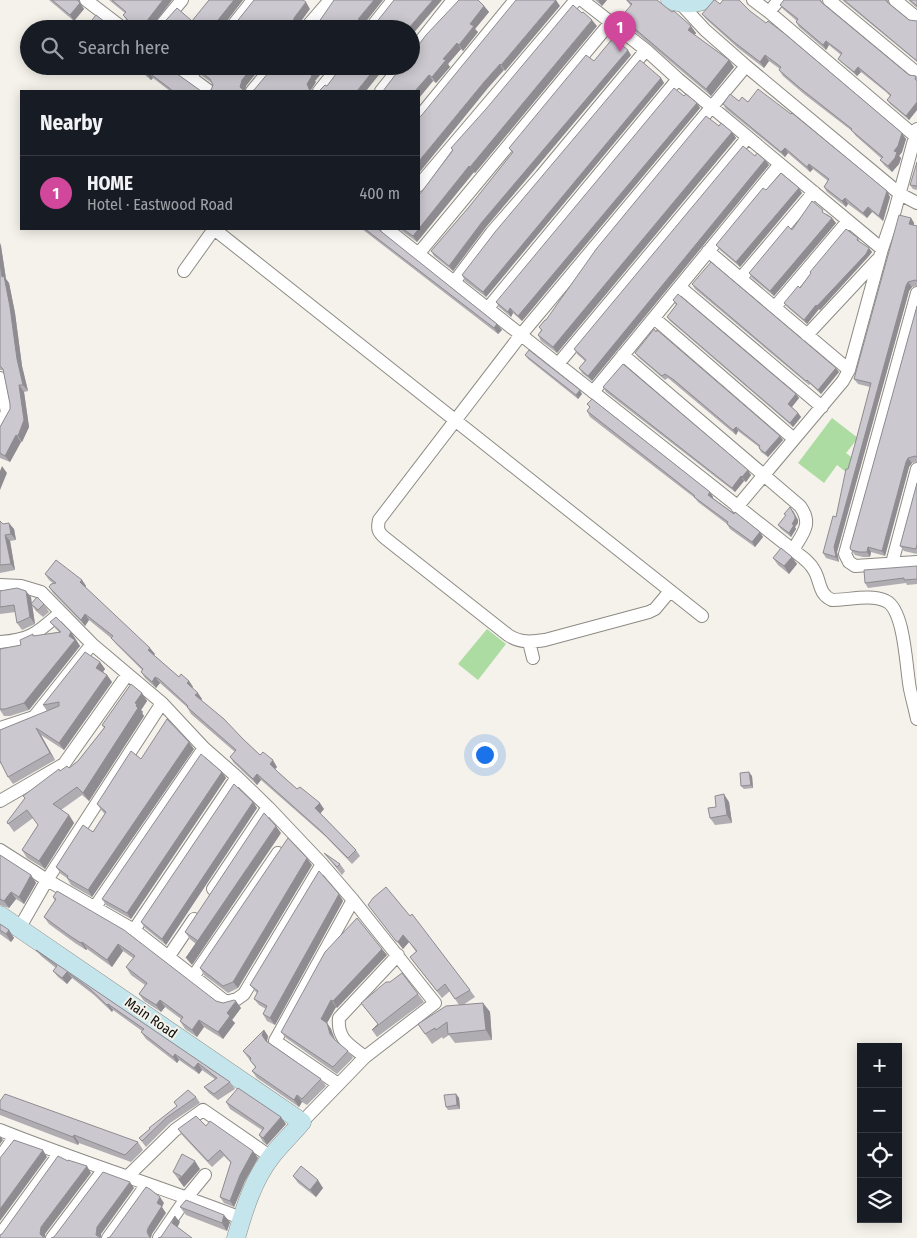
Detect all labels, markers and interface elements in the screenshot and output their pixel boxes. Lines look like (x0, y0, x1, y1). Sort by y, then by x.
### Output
pin: 1 (604, 11, 636, 52)
search box (20, 20, 420, 75)
icon: search (38, 34, 66, 62)
text: Search here (78, 36, 170, 59)
text: Nearby (40, 110, 102, 136)
text: HOME (87, 172, 133, 195)
text: 1 (53, 184, 59, 203)
text: 400 m (360, 184, 400, 203)
text: Hotel · Eastwood Road (87, 195, 233, 214)
your location (472, 742, 498, 768)
street label: Main Road (122, 994, 180, 1042)
map controls (857, 1043, 902, 1223)
button: + (857, 1043, 902, 1088)
button: − (857, 1088, 902, 1133)
button: locate (857, 1133, 902, 1178)
button: layers (857, 1178, 902, 1223)

